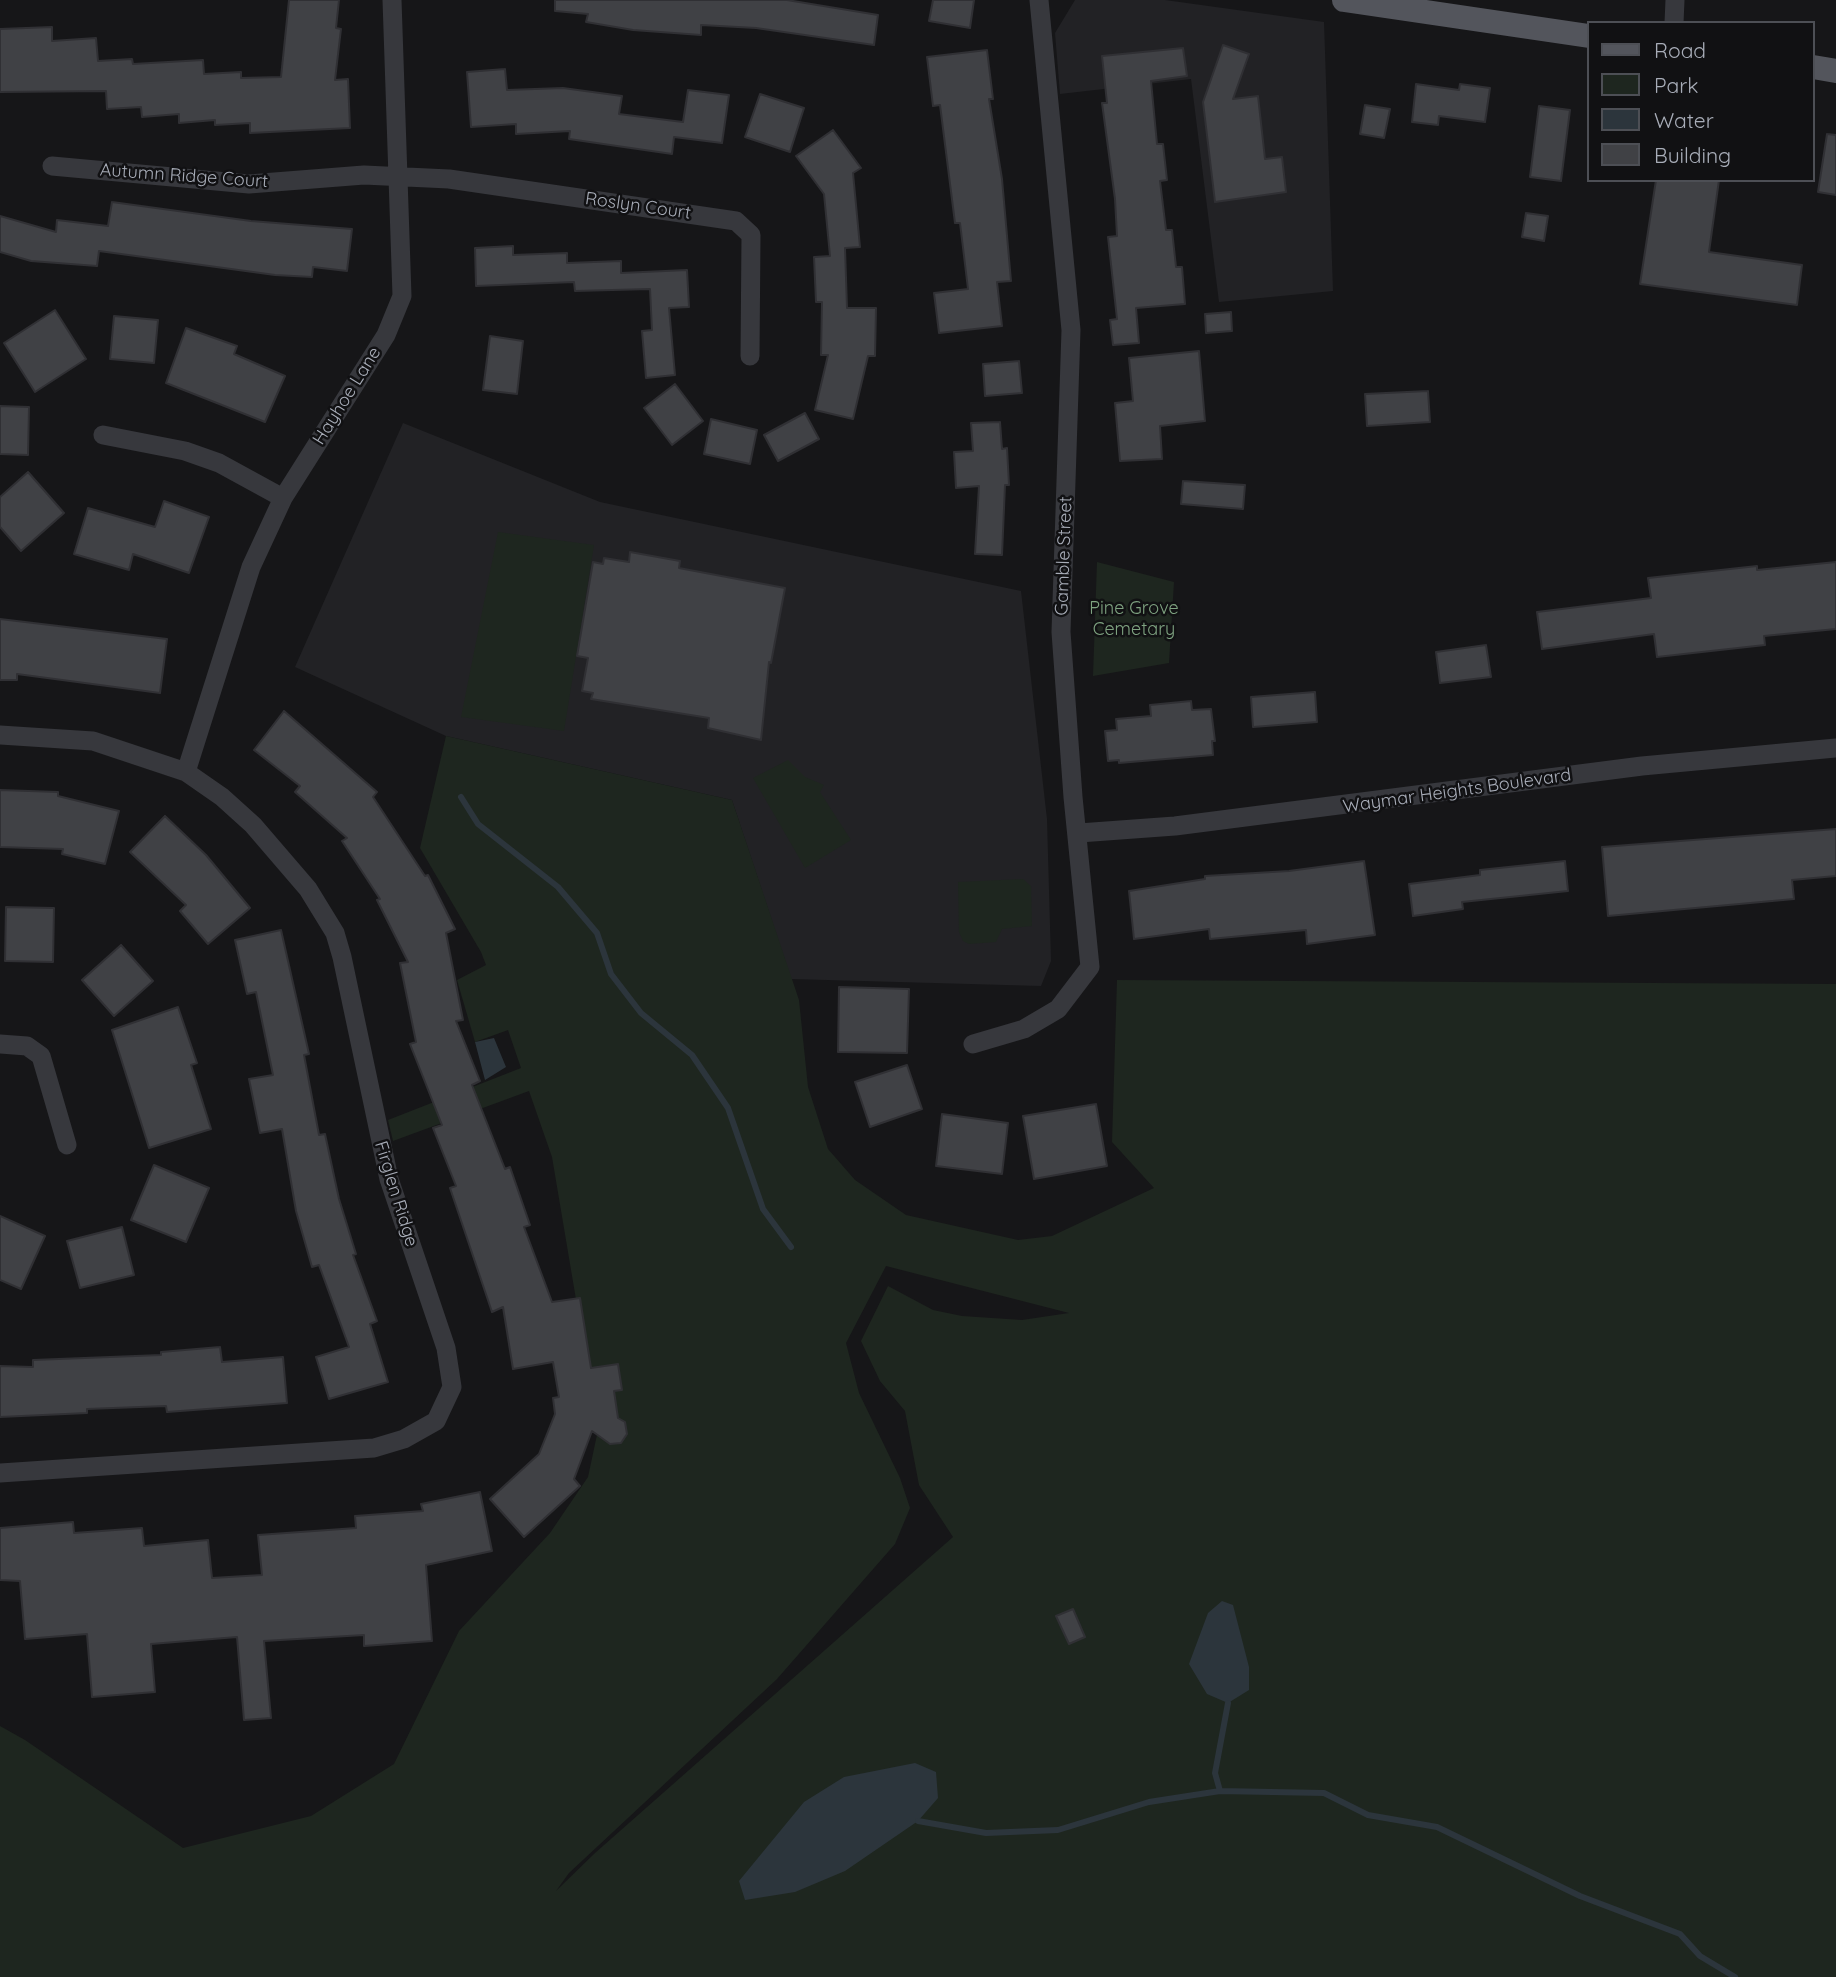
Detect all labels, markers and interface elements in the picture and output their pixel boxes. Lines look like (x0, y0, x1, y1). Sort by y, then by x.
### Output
legend (1588, 21, 1815, 182)
text: Road (1654, 37, 1706, 63)
text: Park (1654, 72, 1698, 98)
text: Water (1654, 107, 1714, 133)
text: Building (1654, 142, 1731, 168)
street label: Autumn Ridge Court (99, 159, 269, 193)
street label: Roslyn Court (584, 188, 692, 224)
street label: Hayhoe Lane (308, 343, 386, 449)
street label: Gamble Street (1051, 496, 1077, 616)
park label: Pine Grove Cemetary (1089, 598, 1179, 640)
street label: Waymar Heights Boulevard (1341, 764, 1573, 818)
street label: Firglen Ridge (370, 1139, 422, 1249)

